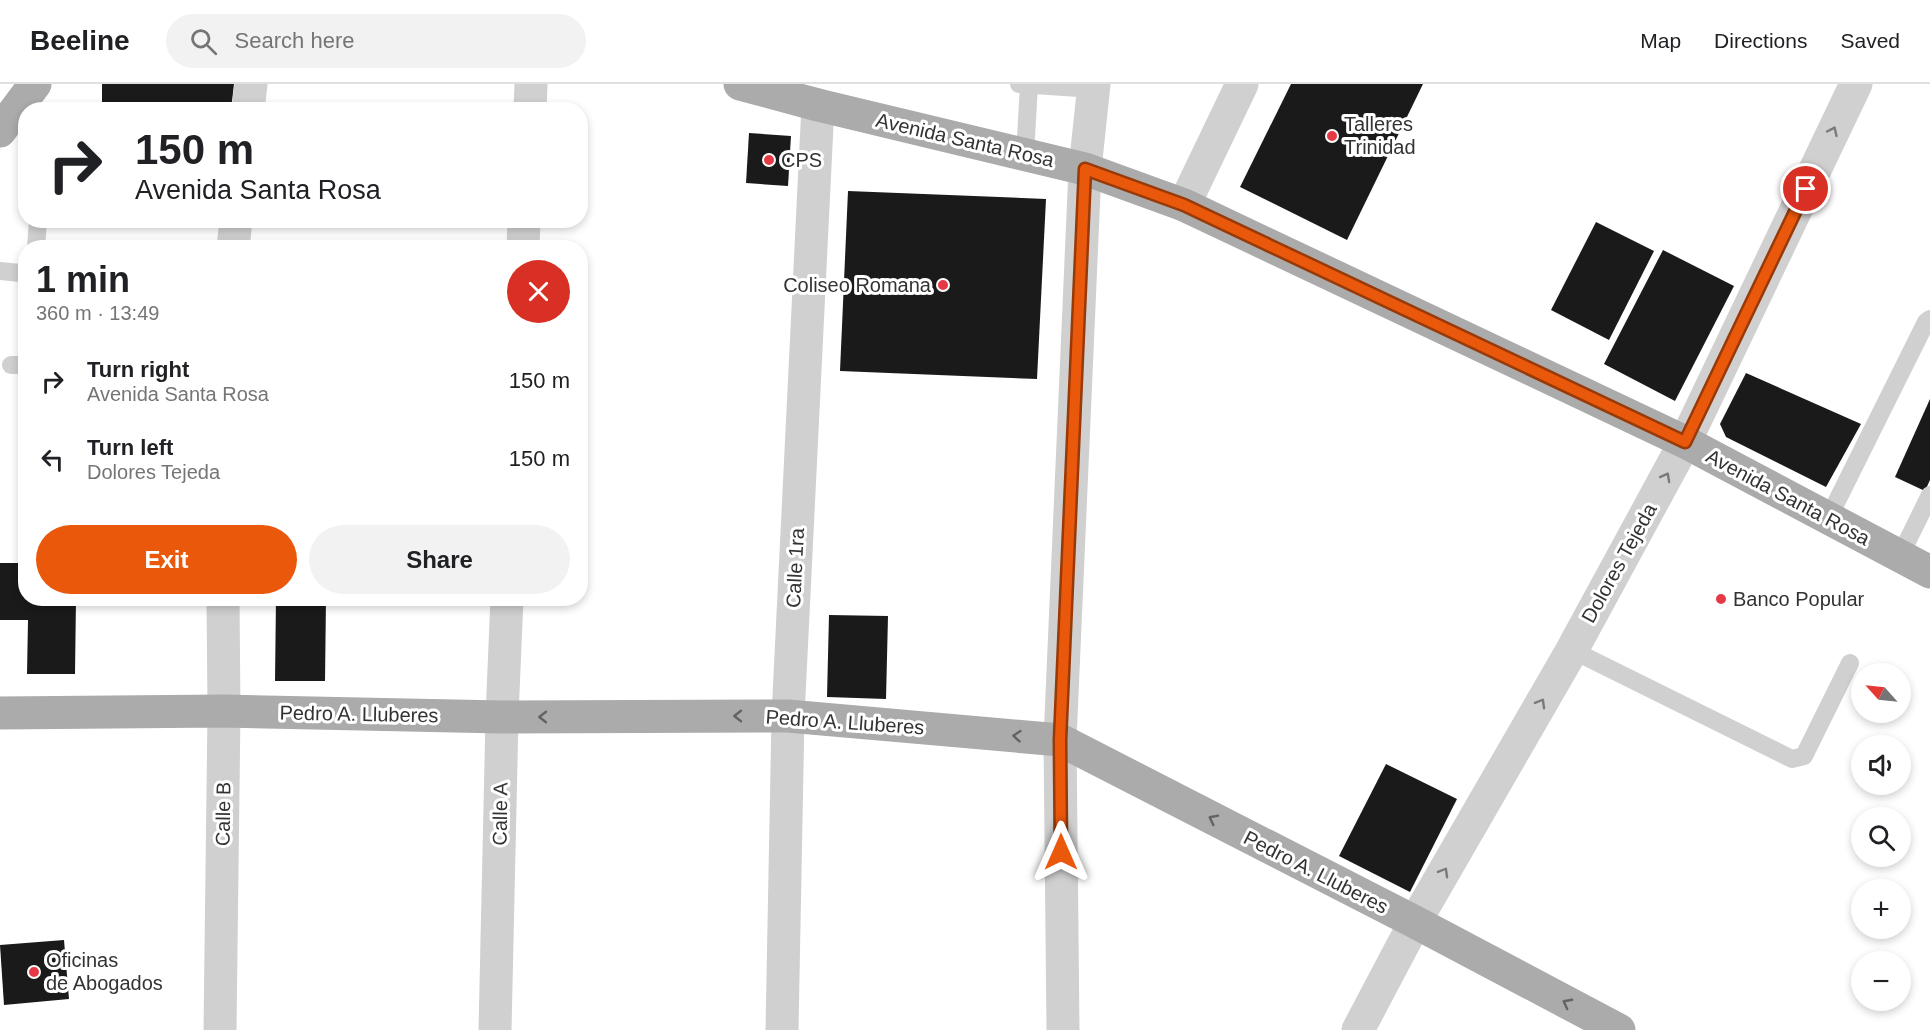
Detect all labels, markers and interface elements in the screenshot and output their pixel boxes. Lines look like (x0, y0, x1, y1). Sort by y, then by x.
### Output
search box (166, 14, 586, 68)
text: Beeline (30, 25, 130, 56)
icon: search (187, 25, 220, 58)
text: Search here (235, 28, 354, 53)
text: Map (1640, 29, 1681, 52)
text: Directions (1714, 29, 1807, 52)
text: Saved (1840, 29, 1900, 52)
street label: Avenida Santa Rosa (874, 109, 1057, 171)
place label: Talleres Trinidad (1344, 113, 1416, 158)
icon: right (36, 126, 114, 204)
text: 150 m (135, 126, 254, 173)
one-way arrow (1826, 127, 1838, 138)
marker: Talleres Trinidad (1325, 129, 1339, 143)
place label: CPS (781, 149, 822, 171)
marker: CPS (762, 153, 776, 167)
pin (1780, 163, 1831, 214)
icon: arrive (1789, 172, 1822, 205)
text: Avenida Santa Rosa (135, 175, 381, 205)
text: 1 min (36, 259, 130, 300)
button: close (507, 260, 570, 323)
place label: Coliseo Romana (783, 274, 932, 296)
marker: Coliseo Romana (936, 278, 950, 292)
text: 360 m · 13:49 (36, 302, 159, 324)
text: Turn right (87, 357, 189, 382)
icon: right (36, 365, 69, 398)
text: 150 m (509, 368, 570, 393)
text: Avenida Santa Rosa (87, 383, 269, 405)
text: Turn left (87, 435, 173, 460)
icon: left (36, 443, 69, 476)
street label: Avenida Santa Rosa (1702, 445, 1874, 550)
text: 150 m (509, 446, 570, 471)
text: Dolores Tejeda (87, 461, 220, 483)
one-way arrow (1659, 473, 1670, 483)
street label: Dolores Tejeda (1577, 499, 1661, 627)
button: Exit (36, 525, 297, 594)
button: Share (309, 525, 570, 594)
street label: Calle 1ra (782, 527, 808, 609)
place label: Banco Popular (1733, 588, 1865, 610)
marker: Banco Popular (1714, 592, 1728, 606)
north arrow (1851, 663, 1911, 723)
map controls (1851, 663, 1911, 1011)
one-way arrow (1534, 699, 1546, 709)
street label: Pedro A. Lluberes (279, 702, 439, 726)
street label: Pedro A. Lluberes (765, 705, 925, 739)
one-way arrow (734, 710, 743, 722)
one-way arrow (539, 711, 548, 723)
one-way arrow (1012, 730, 1021, 743)
button: sound (1851, 735, 1911, 795)
street label: Calle A (488, 781, 512, 846)
street label: Calle B (211, 782, 235, 846)
button: search (1851, 807, 1911, 867)
one-way arrow (1209, 815, 1220, 826)
position arrow (1029, 820, 1093, 884)
street label: Pedro A. Lluberes (1240, 826, 1392, 918)
one-way arrow (1437, 868, 1448, 878)
button: + (1851, 879, 1911, 939)
place label: Oficinas de Abogados (46, 949, 163, 994)
button: − (1851, 951, 1911, 1011)
marker: Oficinas de Abogados (27, 965, 41, 979)
one-way arrow (1563, 999, 1573, 1010)

